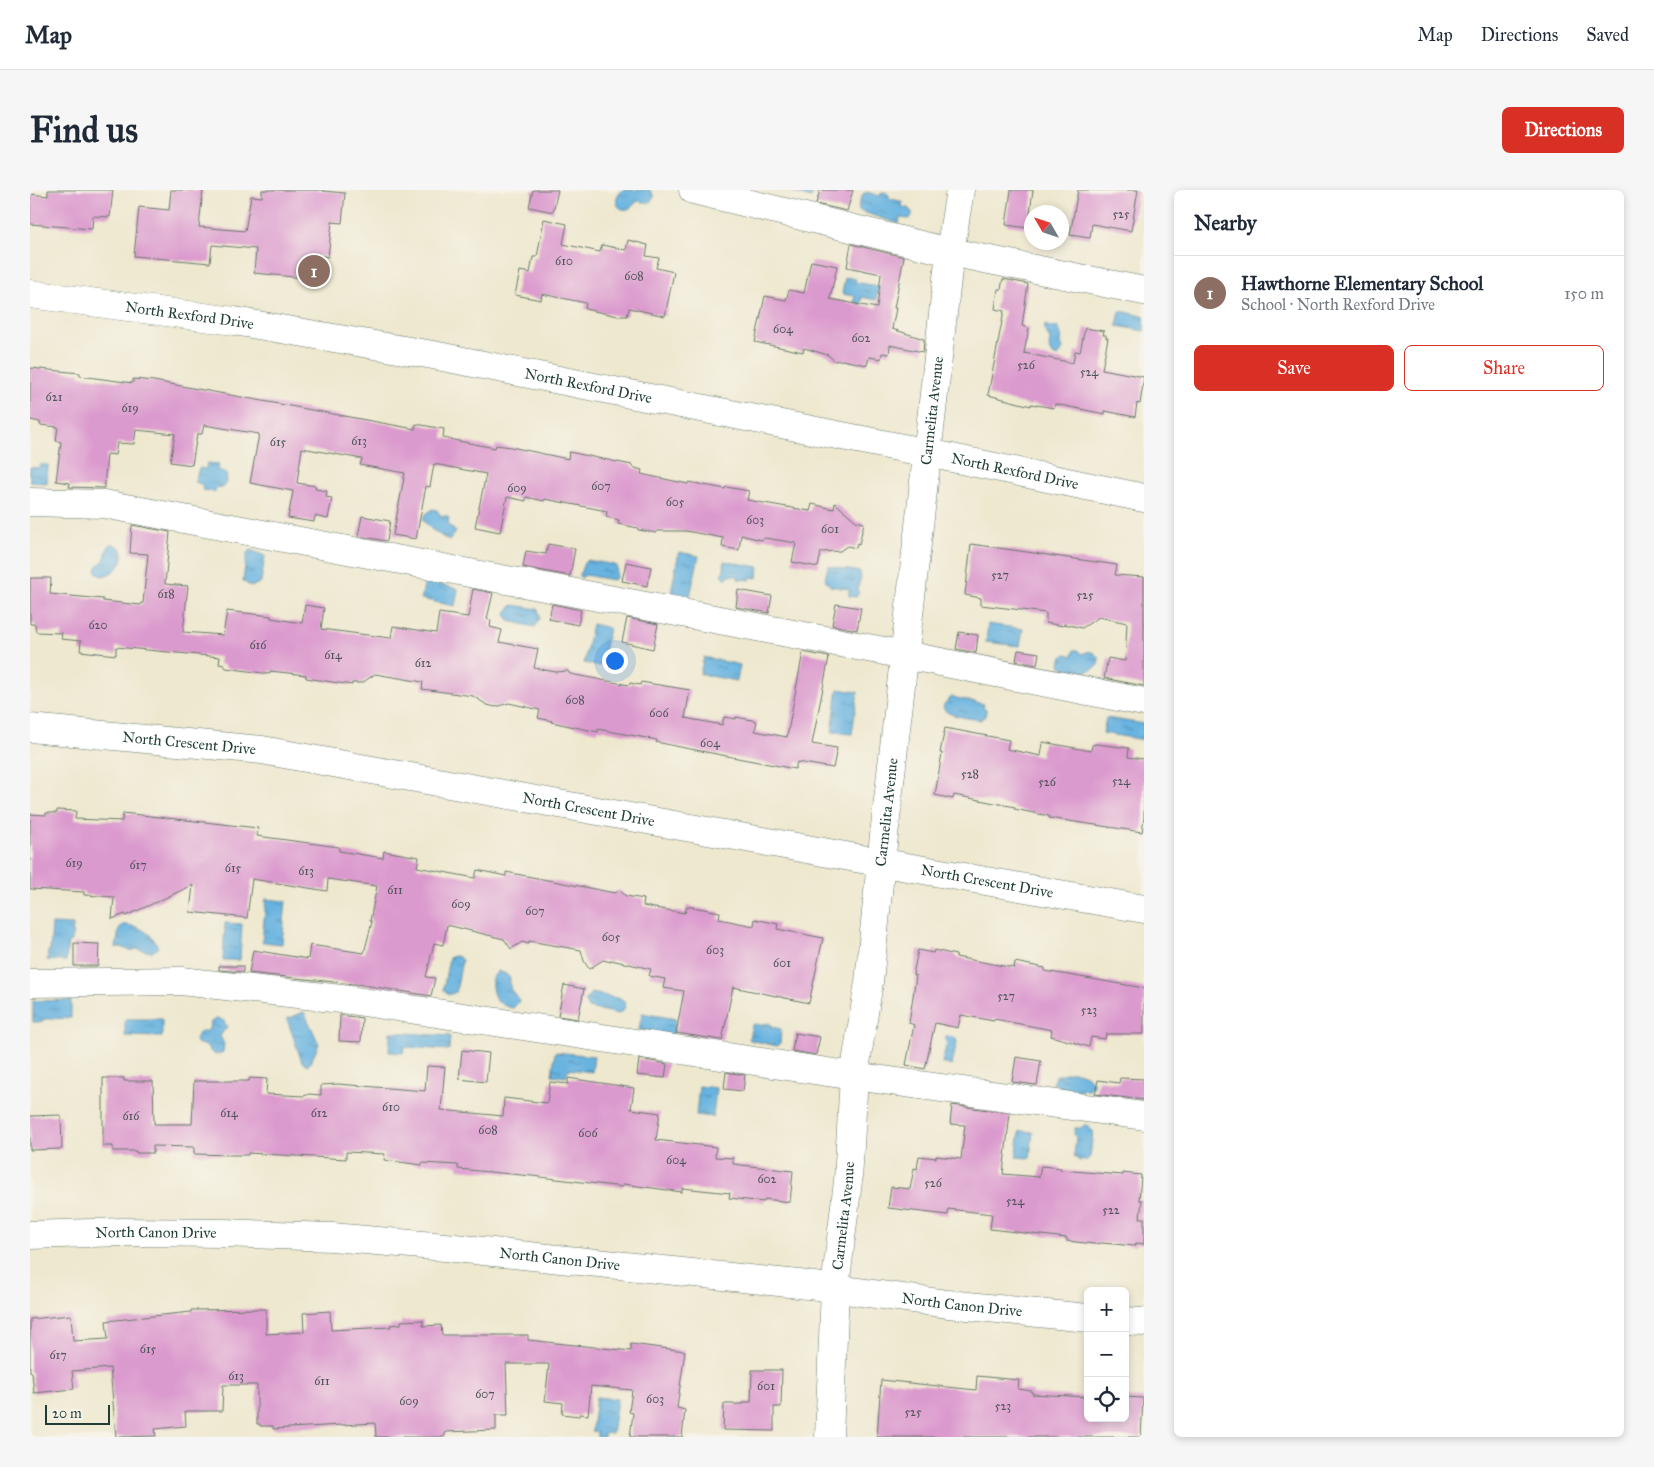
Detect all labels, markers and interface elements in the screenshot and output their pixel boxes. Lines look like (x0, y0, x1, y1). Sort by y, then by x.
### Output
text: Map (25, 20, 72, 50)
text: Map (1417, 24, 1453, 46)
text: Directions (1481, 24, 1558, 46)
text: Saved (1586, 24, 1629, 46)
button: Directions (1502, 107, 1624, 153)
text: Find us (30, 109, 138, 152)
north arrow (1024, 205, 1069, 250)
house number: 525 (1113, 207, 1130, 221)
text: Nearby (1194, 210, 1257, 236)
pin: 1 (298, 252, 330, 290)
house number: 610 (555, 254, 573, 268)
house number: 608 (624, 269, 644, 283)
text: Hawthorne Elementary School (1241, 272, 1483, 295)
text: 1 (1207, 284, 1213, 303)
text: 150 m (1564, 284, 1604, 303)
text: School · North Rexford Drive (1241, 295, 1435, 314)
street label: North Rexford Drive (124, 298, 255, 333)
house number: 604 (773, 322, 793, 336)
house number: 602 (851, 331, 871, 345)
button: Save (1194, 345, 1394, 391)
button: Share (1404, 345, 1604, 391)
street label: Carmelita Avenue (917, 356, 947, 466)
house number: 526 (1017, 358, 1036, 372)
street label: North Rexford Drive (523, 364, 654, 407)
house number: 524 (1080, 365, 1098, 379)
house number: 621 (46, 390, 63, 404)
house number: 619 (121, 401, 139, 415)
house number: 613 (351, 434, 367, 448)
house number: 615 (270, 435, 287, 449)
street label: North Rexford Drive (950, 449, 1080, 493)
house number: 607 (591, 479, 611, 493)
house number: 609 (507, 481, 527, 495)
house number: 605 (666, 495, 685, 509)
house number: 603 (746, 513, 764, 527)
house number: 601 (821, 522, 839, 536)
house number: 527 (991, 568, 1009, 582)
house number: 618 (157, 587, 175, 601)
house number: 525 (1077, 588, 1094, 602)
house number: 620 (88, 618, 108, 632)
house number: 616 (250, 638, 267, 652)
house number: 614 (324, 648, 342, 662)
your location (602, 648, 628, 674)
house number: 612 (415, 656, 431, 670)
house number: 608 (565, 693, 585, 707)
house number: 606 (649, 706, 669, 720)
street label: North Crescent Drive (122, 728, 257, 758)
house number: 604 (700, 736, 720, 750)
street label: Carmelita Avenue (872, 757, 902, 867)
house number: 528 (961, 767, 979, 781)
house number: 524 (1112, 774, 1130, 788)
house number: 526 (1038, 775, 1057, 789)
street label: North Crescent Drive (521, 789, 656, 830)
house number: 619 (65, 856, 83, 870)
house number: 617 (129, 858, 147, 872)
house number: 615 (225, 861, 242, 875)
street label: North Crescent Drive (920, 861, 1055, 902)
house number: 613 (298, 864, 314, 878)
house number: 611 (387, 883, 403, 897)
house number: 609 (451, 897, 471, 911)
house number: 607 (525, 904, 545, 918)
house number: 605 (602, 930, 621, 944)
house number: 603 (706, 943, 724, 957)
house number: 601 (773, 956, 791, 970)
house number: 527 (997, 989, 1015, 1003)
house number: 523 (1081, 1003, 1097, 1017)
house number: 610 (382, 1100, 400, 1114)
house number: 614 (220, 1106, 238, 1120)
house number: 612 (311, 1106, 327, 1120)
house number: 616 (123, 1109, 140, 1123)
house number: 608 (478, 1123, 498, 1137)
house number: 606 (578, 1126, 598, 1140)
house number: 604 (666, 1153, 686, 1167)
street label: Carmelita Avenue (828, 1161, 858, 1271)
house number: 602 (757, 1172, 777, 1186)
house number: 526 (924, 1176, 943, 1190)
house number: 524 (1006, 1194, 1024, 1208)
house number: 522 (1102, 1203, 1120, 1217)
street label: North Canon Drive (95, 1223, 217, 1242)
street label: North Canon Drive (499, 1244, 621, 1274)
map controls (1084, 1287, 1129, 1422)
button: + (1084, 1287, 1129, 1332)
street label: North Canon Drive (901, 1289, 1023, 1320)
button: − (1084, 1332, 1129, 1377)
house number: 615 (140, 1342, 157, 1356)
house number: 617 (49, 1348, 67, 1362)
house number: 613 (228, 1369, 244, 1383)
house number: 611 (314, 1374, 330, 1388)
button: locate (1084, 1377, 1129, 1422)
house number: 601 (757, 1379, 775, 1393)
house number: 607 (475, 1387, 495, 1401)
house number: 603 (646, 1392, 664, 1406)
house number: 609 (399, 1394, 419, 1408)
house number: 523 (995, 1399, 1011, 1413)
scale bar (45, 1402, 110, 1425)
text: 20 m (52, 1405, 82, 1422)
house number: 525 (905, 1405, 922, 1419)

